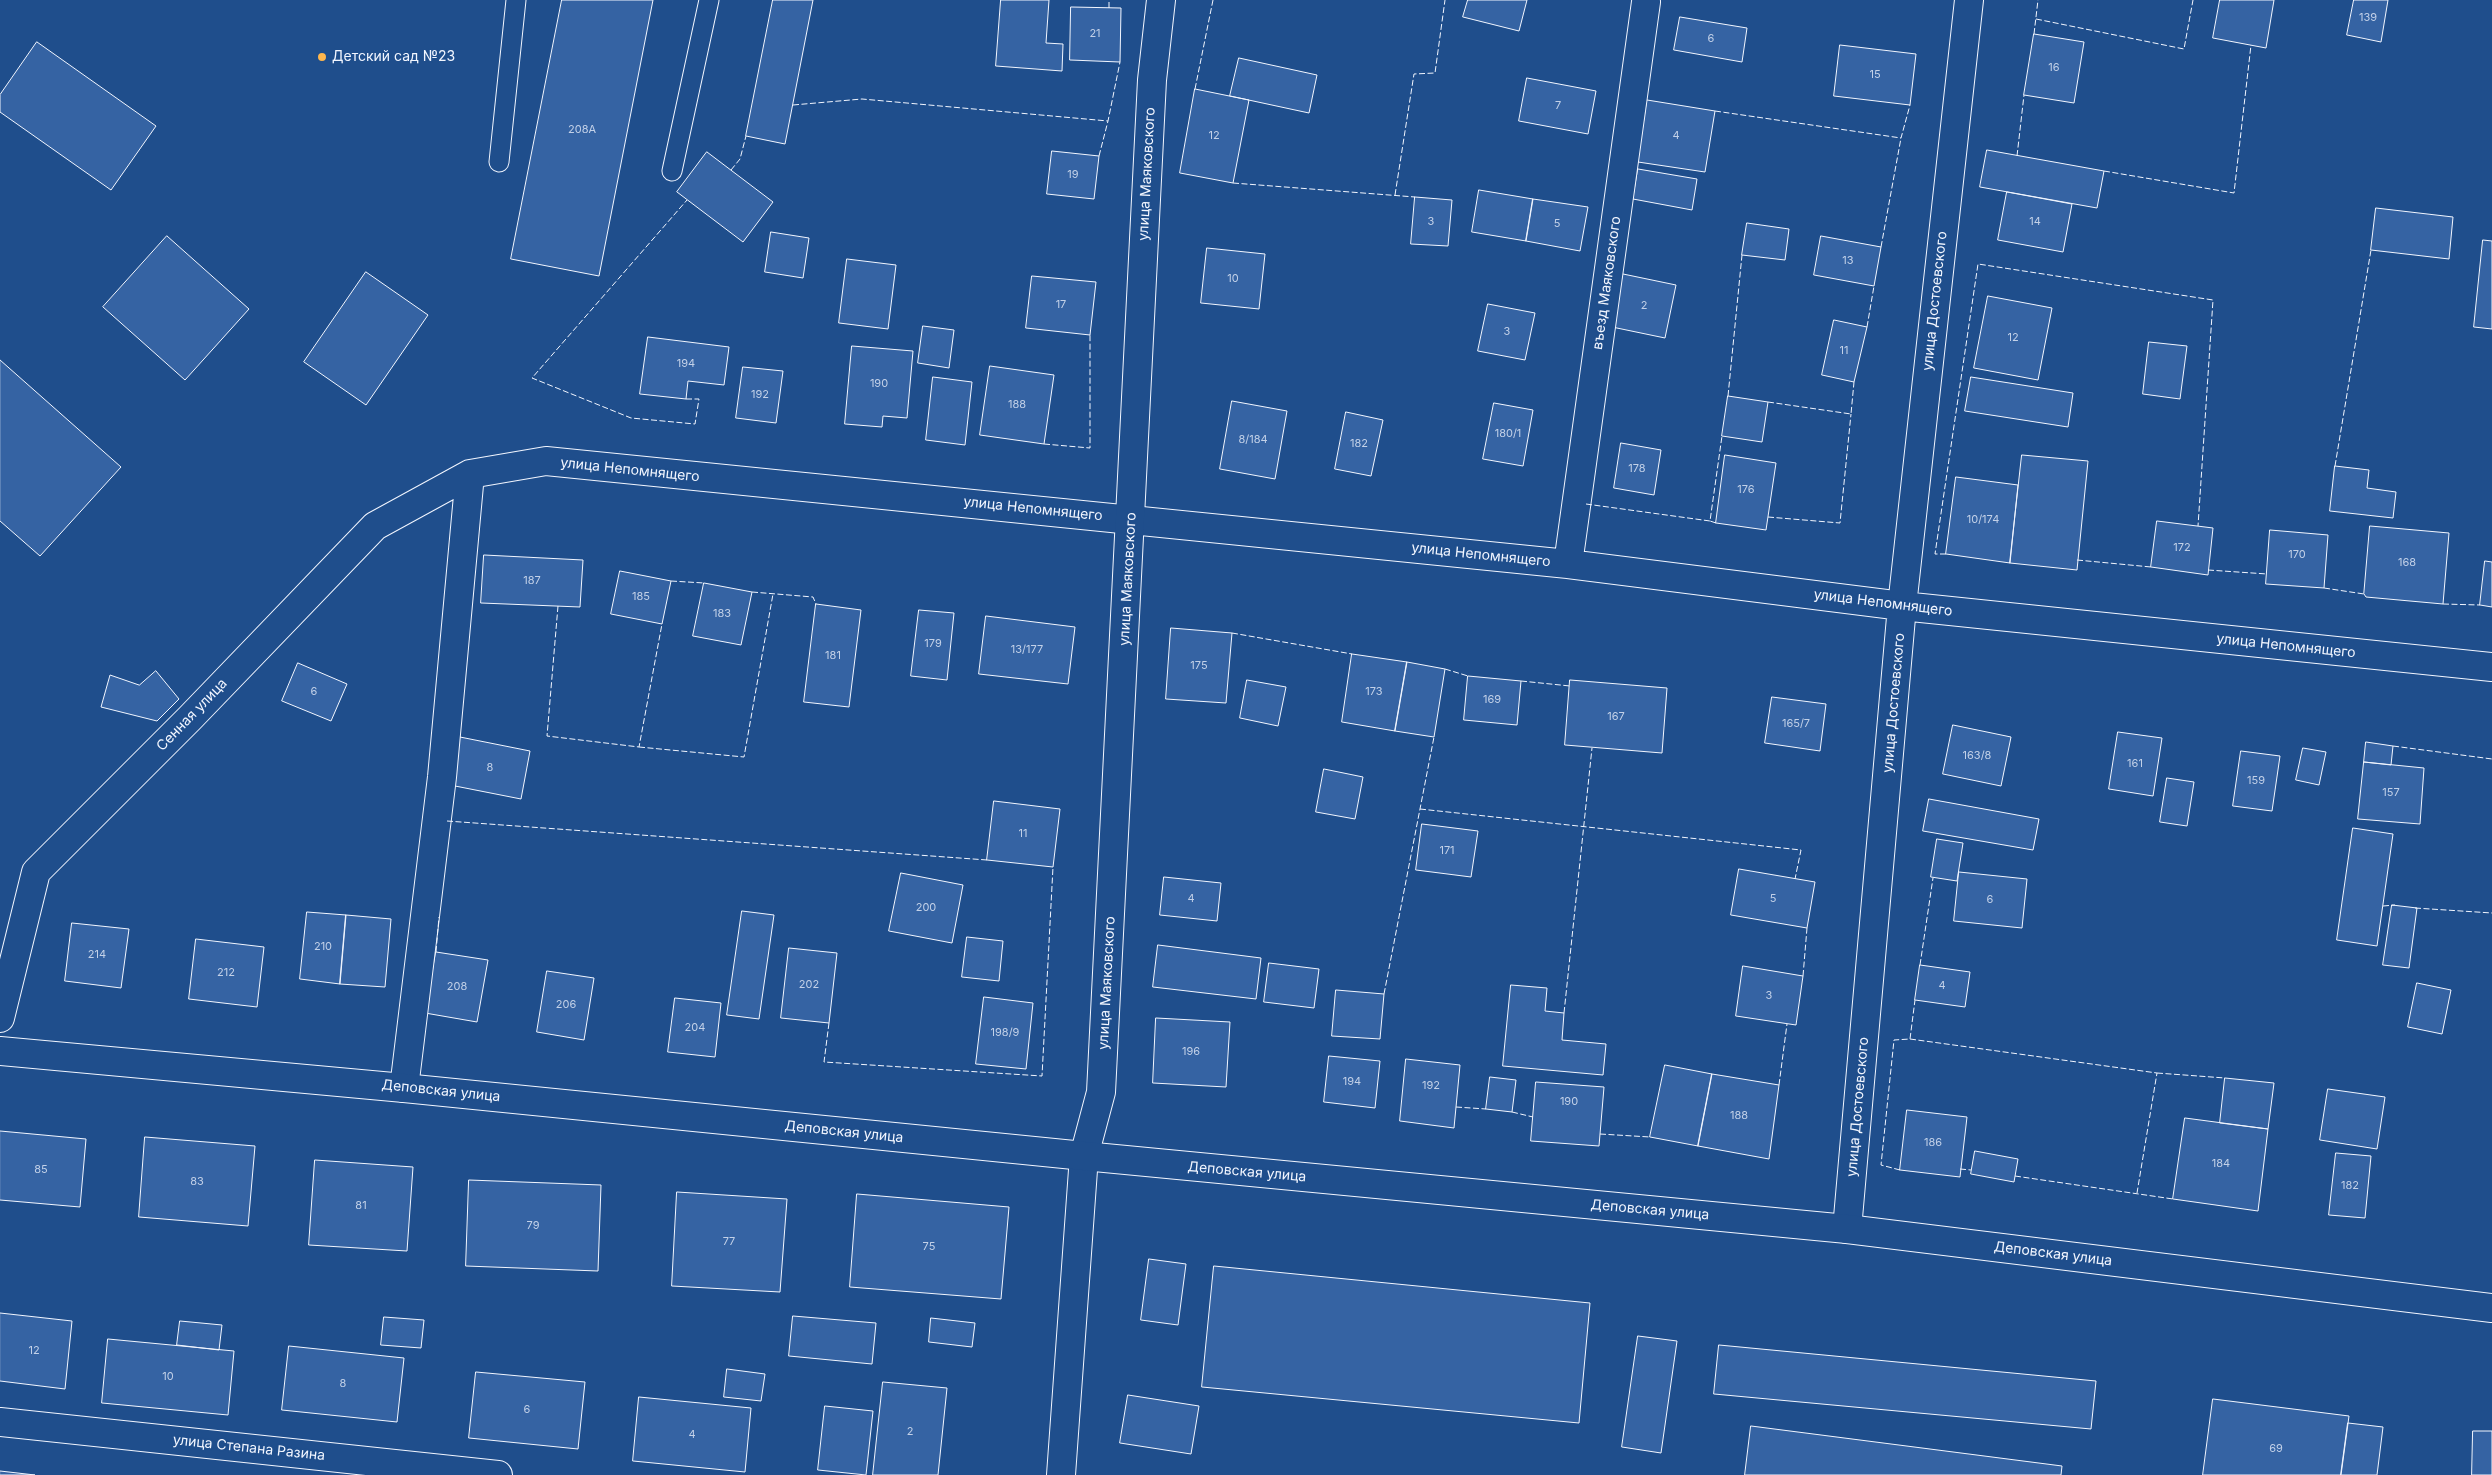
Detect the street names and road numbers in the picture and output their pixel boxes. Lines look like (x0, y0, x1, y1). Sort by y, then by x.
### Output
street label: улица Маяковского (1135, 107, 1159, 241)
street label: въезд Маяковского (1589, 215, 1625, 351)
street label: улица Достоевского (1919, 230, 1951, 372)
street label: улица Непомнящего (560, 454, 700, 486)
street label: улица Непомнящего (963, 493, 1103, 525)
street label: улица Маяковского (1116, 512, 1140, 646)
street label: улица Непомнящего (1411, 539, 1551, 571)
street label: улица Непомнящего (1813, 586, 1953, 620)
street label: улица Непомнящего (2216, 630, 2356, 662)
street label: улица Достоевского (1880, 632, 1908, 774)
street label: Сенная улица (153, 675, 231, 755)
street label: улица Маяковского (1095, 916, 1119, 1050)
street label: улица Достоевского (1844, 1036, 1872, 1178)
street label: Деповская улица (381, 1076, 501, 1106)
street label: Деповская улица (784, 1117, 904, 1147)
street label: Деповская улица (1187, 1158, 1307, 1186)
street label: Деповская улица (1590, 1196, 1710, 1224)
street label: Деповская улица (1993, 1238, 2113, 1270)
street label: улица Степана Разина (172, 1432, 326, 1464)

